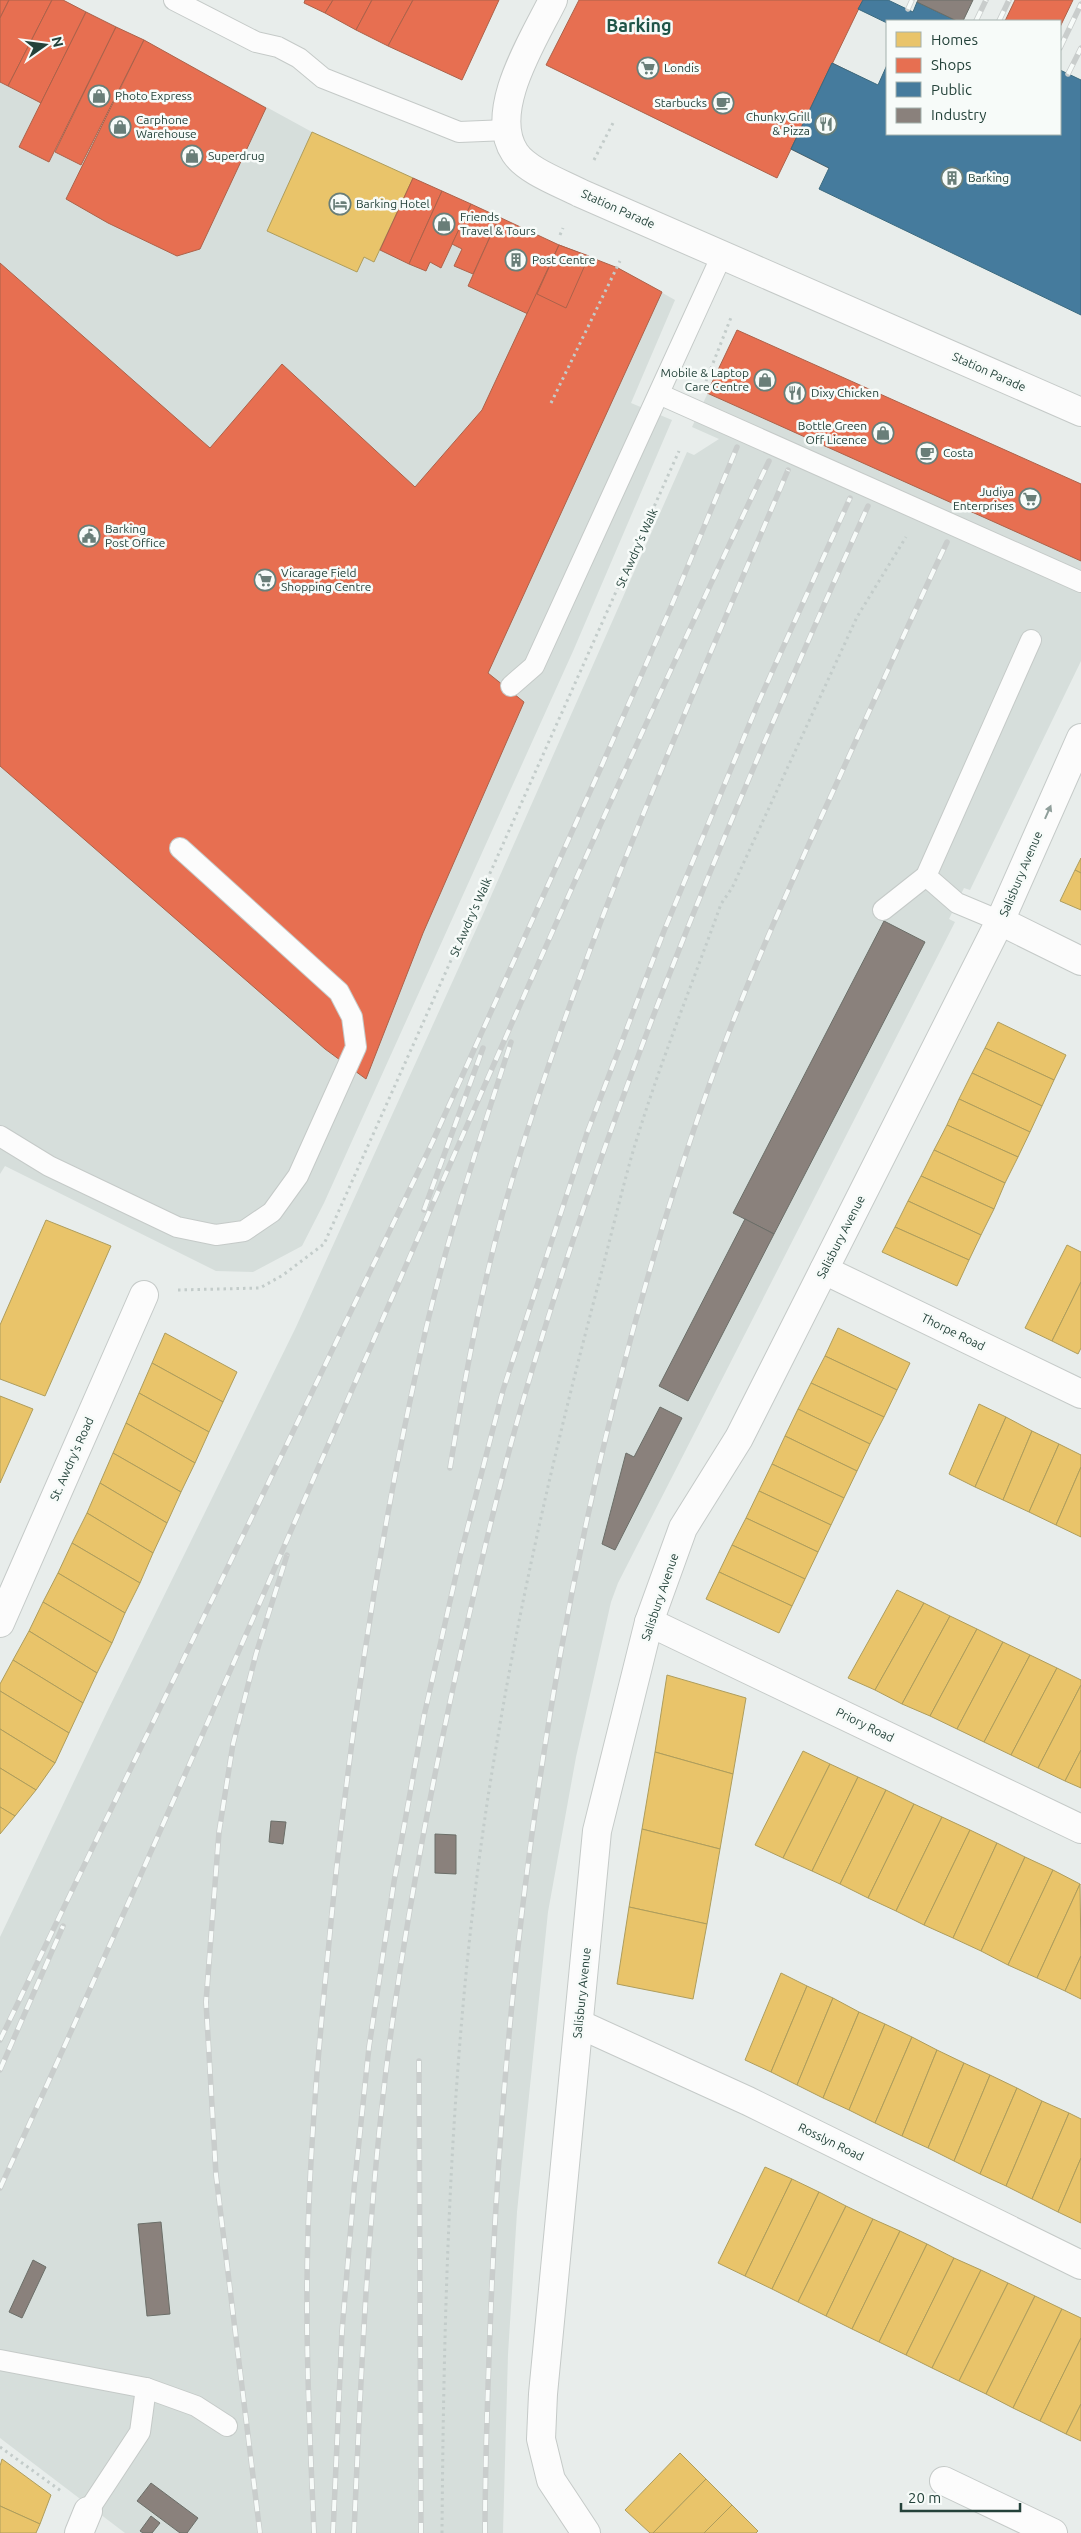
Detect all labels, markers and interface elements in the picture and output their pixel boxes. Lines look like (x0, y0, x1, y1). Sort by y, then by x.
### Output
district label: Barking (606, 15, 672, 35)
north arrow (20, 20, 70, 70)
legend (886, 20, 1061, 135)
text: Homes (931, 31, 978, 48)
text: N (49, 35, 67, 49)
supermarket icon: Londis (636, 56, 660, 80)
text: Shops (931, 56, 972, 73)
place label: Londis (664, 61, 699, 74)
text: Public (931, 81, 972, 98)
shop icon: Photo Express (87, 84, 111, 108)
place label: Photo Express (115, 89, 192, 102)
cafe icon: Starbucks (711, 91, 735, 115)
place label: Starbucks (655, 96, 707, 109)
text: Industry (931, 106, 986, 123)
place label: Chunky Grill & Pizza (746, 110, 810, 137)
restaurant icon: Chunky Grill & Pizza (814, 112, 838, 136)
place label: Carphone Warehouse (136, 113, 197, 140)
shop icon: Carphone Warehouse (108, 115, 132, 139)
shop icon: Superdrug (180, 144, 204, 168)
place label: Superdrug (208, 149, 265, 162)
building icon: Barking (940, 166, 964, 190)
place label: Barking (968, 171, 1009, 184)
street label: Station Parade (579, 187, 657, 231)
hotel icon: Barking Hotel (328, 192, 352, 216)
place label: Barking Hotel (356, 197, 430, 210)
place label: Friends Travel & Tours (460, 210, 536, 237)
shop icon: Friends Travel & Tours (432, 212, 456, 236)
building icon: Post Centre (504, 248, 528, 272)
place label: Post Centre (532, 253, 595, 266)
street label: Station Parade (950, 350, 1028, 394)
place label: Mobile & Laptop Care Centre (660, 366, 749, 393)
shop icon: Mobile & Laptop Care Centre (753, 368, 777, 392)
restaurant icon: Dixy Chicken (783, 381, 807, 405)
place label: Dixy Chicken (811, 386, 879, 399)
place label: Bottle Green Off Licence (798, 419, 867, 446)
shop icon: Bottle Green Off Licence (871, 421, 895, 445)
cafe icon: Costa (915, 441, 939, 465)
place label: Costa (943, 446, 973, 459)
place label: Judiya Enterprises (953, 485, 1014, 512)
supermarket icon: Judiya Enterprises (1018, 487, 1042, 511)
street label: St Awdry's Walk (613, 506, 660, 589)
place label: Barking Post Office (105, 522, 165, 549)
public building icon: Barking Post Office (77, 524, 101, 548)
place label: Vicarage Field Shopping Centre (281, 566, 371, 593)
supermarket icon: Vicarage Field Shopping Centre (253, 568, 277, 592)
one-way arrow (1044, 805, 1052, 819)
street label: Salisbury Avenue (997, 829, 1044, 918)
street label: St Awdry's Walk (447, 875, 494, 958)
street label: Salisbury Avenue (814, 1193, 867, 1280)
street label: Thorpe Road (919, 1311, 987, 1353)
street label: St. Awdry's Road (47, 1415, 96, 1503)
street label: Salisbury Avenue (639, 1552, 681, 1642)
street label: Priory Road (834, 1705, 896, 1744)
street label: Salisbury Avenue (570, 1947, 593, 2039)
street label: Rosslyn Road (796, 2120, 866, 2163)
scale bar (901, 2480, 1020, 2512)
text: 20 m (908, 2489, 941, 2506)

